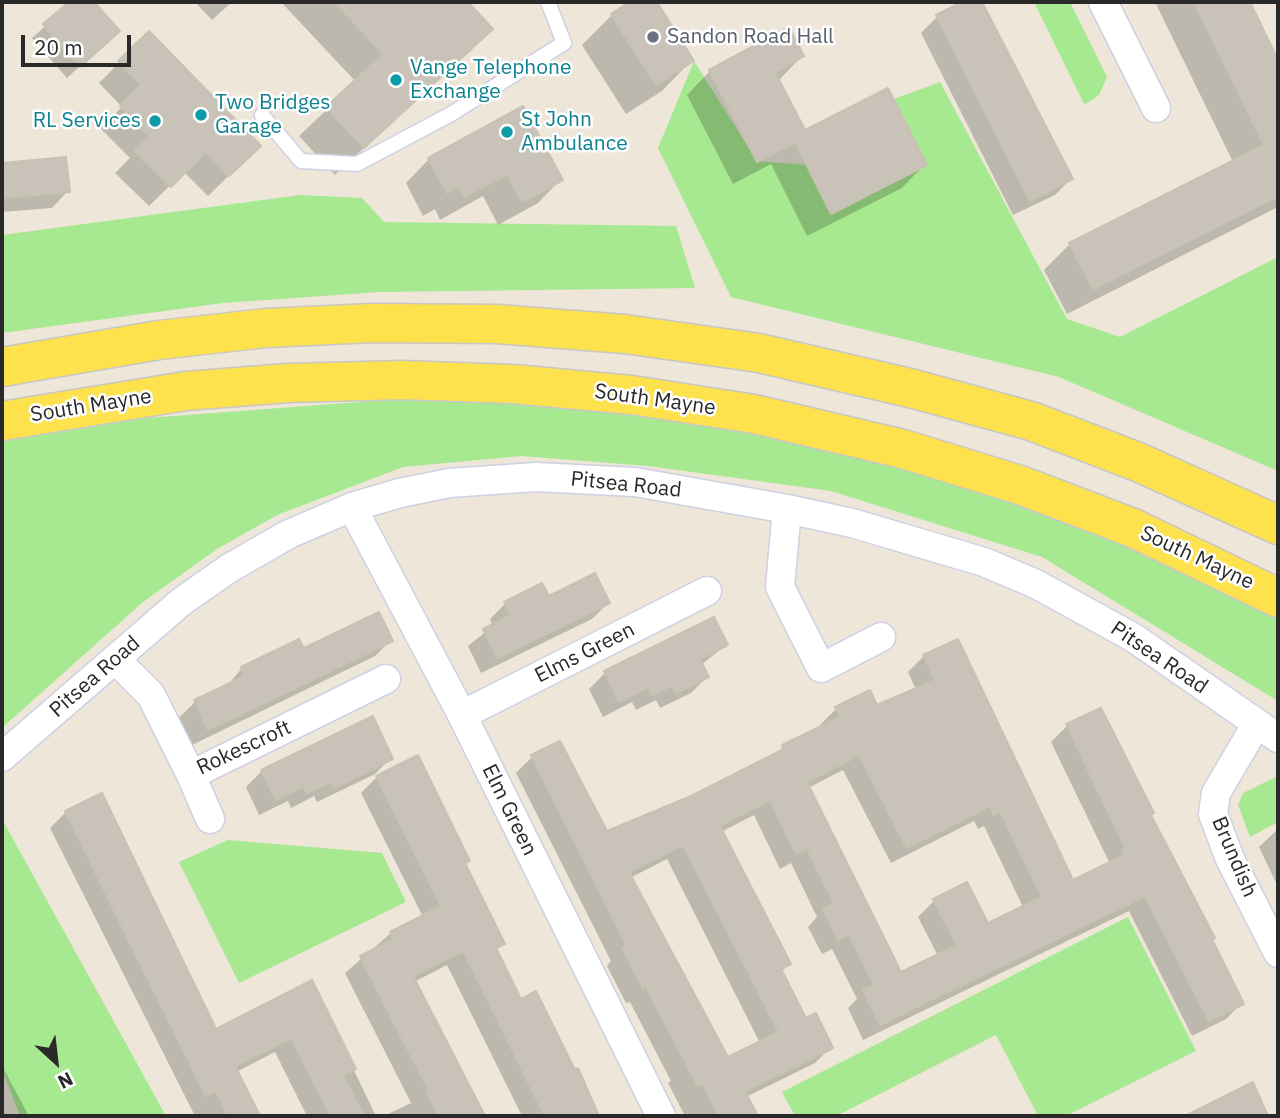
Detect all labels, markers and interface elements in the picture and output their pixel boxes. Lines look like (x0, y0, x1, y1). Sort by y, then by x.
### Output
scale bar (24, 21, 135, 65)
place label: Sandon Road Hall (667, 24, 834, 50)
marker: Sandon Road Hall (645, 29, 661, 45)
text: 20 m (34, 33, 83, 61)
place label: Vange Telephone Exchange (410, 55, 571, 105)
marker: Vange Telephone Exchange (388, 72, 404, 88)
place label: Two Bridges Garage (215, 90, 330, 140)
marker: Two Bridges Garage (193, 107, 209, 123)
place label: St John Ambulance (521, 107, 628, 157)
place label: RL Services (33, 108, 141, 134)
marker: RL Services (147, 113, 163, 129)
marker: St John Ambulance (499, 124, 515, 140)
street label: South Mayne (593, 379, 717, 421)
street label: South Mayne (29, 384, 153, 428)
street label: Pitsea Road (569, 467, 683, 503)
street label: South Mayne (1136, 521, 1258, 595)
street label: Pitsea Road (1106, 616, 1212, 700)
street label: Elms Green (531, 617, 639, 689)
street label: Pitsea Road (45, 631, 145, 723)
street label: Rokescroft (193, 715, 295, 781)
street label: Elm Green (476, 760, 542, 860)
street label: Brundish (1206, 813, 1262, 901)
north arrow (21, 1027, 91, 1097)
text: N (54, 1067, 77, 1095)

